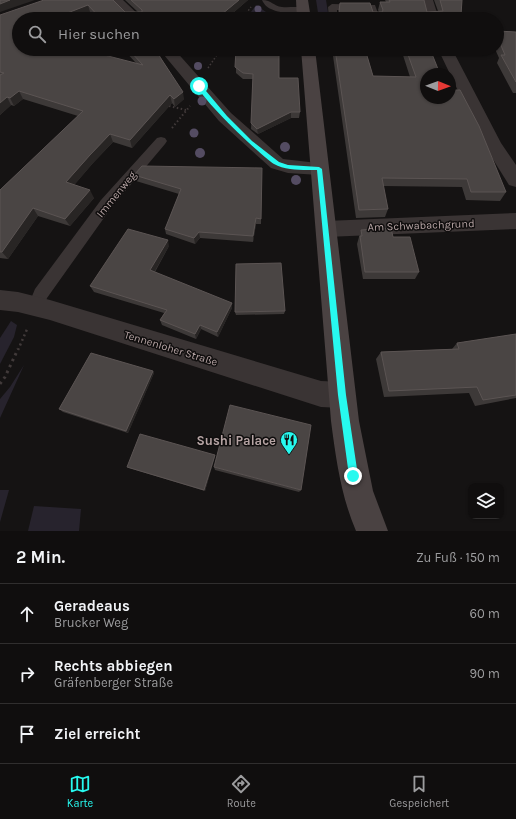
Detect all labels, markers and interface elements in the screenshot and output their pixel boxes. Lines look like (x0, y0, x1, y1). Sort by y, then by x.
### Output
search box (12, 12, 504, 56)
icon: search (26, 23, 48, 45)
text: Hier suchen (58, 25, 140, 43)
north arrow (420, 68, 456, 104)
route start (190, 77, 208, 95)
street label: Immenweg (94, 168, 139, 220)
street label: Am Schwabachgrund (367, 217, 475, 234)
street label: Tennenloher Straße (123, 328, 220, 369)
restaurant icon: Sushi Palace (279, 430, 299, 455)
place label: Sushi Palace (197, 433, 276, 448)
route end (344, 467, 362, 485)
map controls (468, 483, 504, 519)
button: layers (468, 483, 504, 519)
text: 2 Min. (16, 547, 65, 567)
text: Zu Fuß · 150 m (416, 550, 500, 565)
text: Geradeaus (54, 597, 130, 615)
icon: ahead (16, 603, 38, 625)
text: 60 m (470, 606, 500, 621)
text: Brucker Weg (54, 615, 128, 630)
text: Rechts abbiegen (54, 657, 173, 675)
icon: right (16, 663, 38, 685)
text: 90 m (469, 666, 500, 681)
text: Gräfenberger Straße (54, 675, 173, 690)
icon: arrive (16, 723, 38, 745)
text: Ziel erreicht (54, 725, 140, 743)
tab: Karte (67, 773, 93, 810)
tab: Route (227, 773, 256, 810)
tab: Gespeichert (389, 773, 449, 810)

